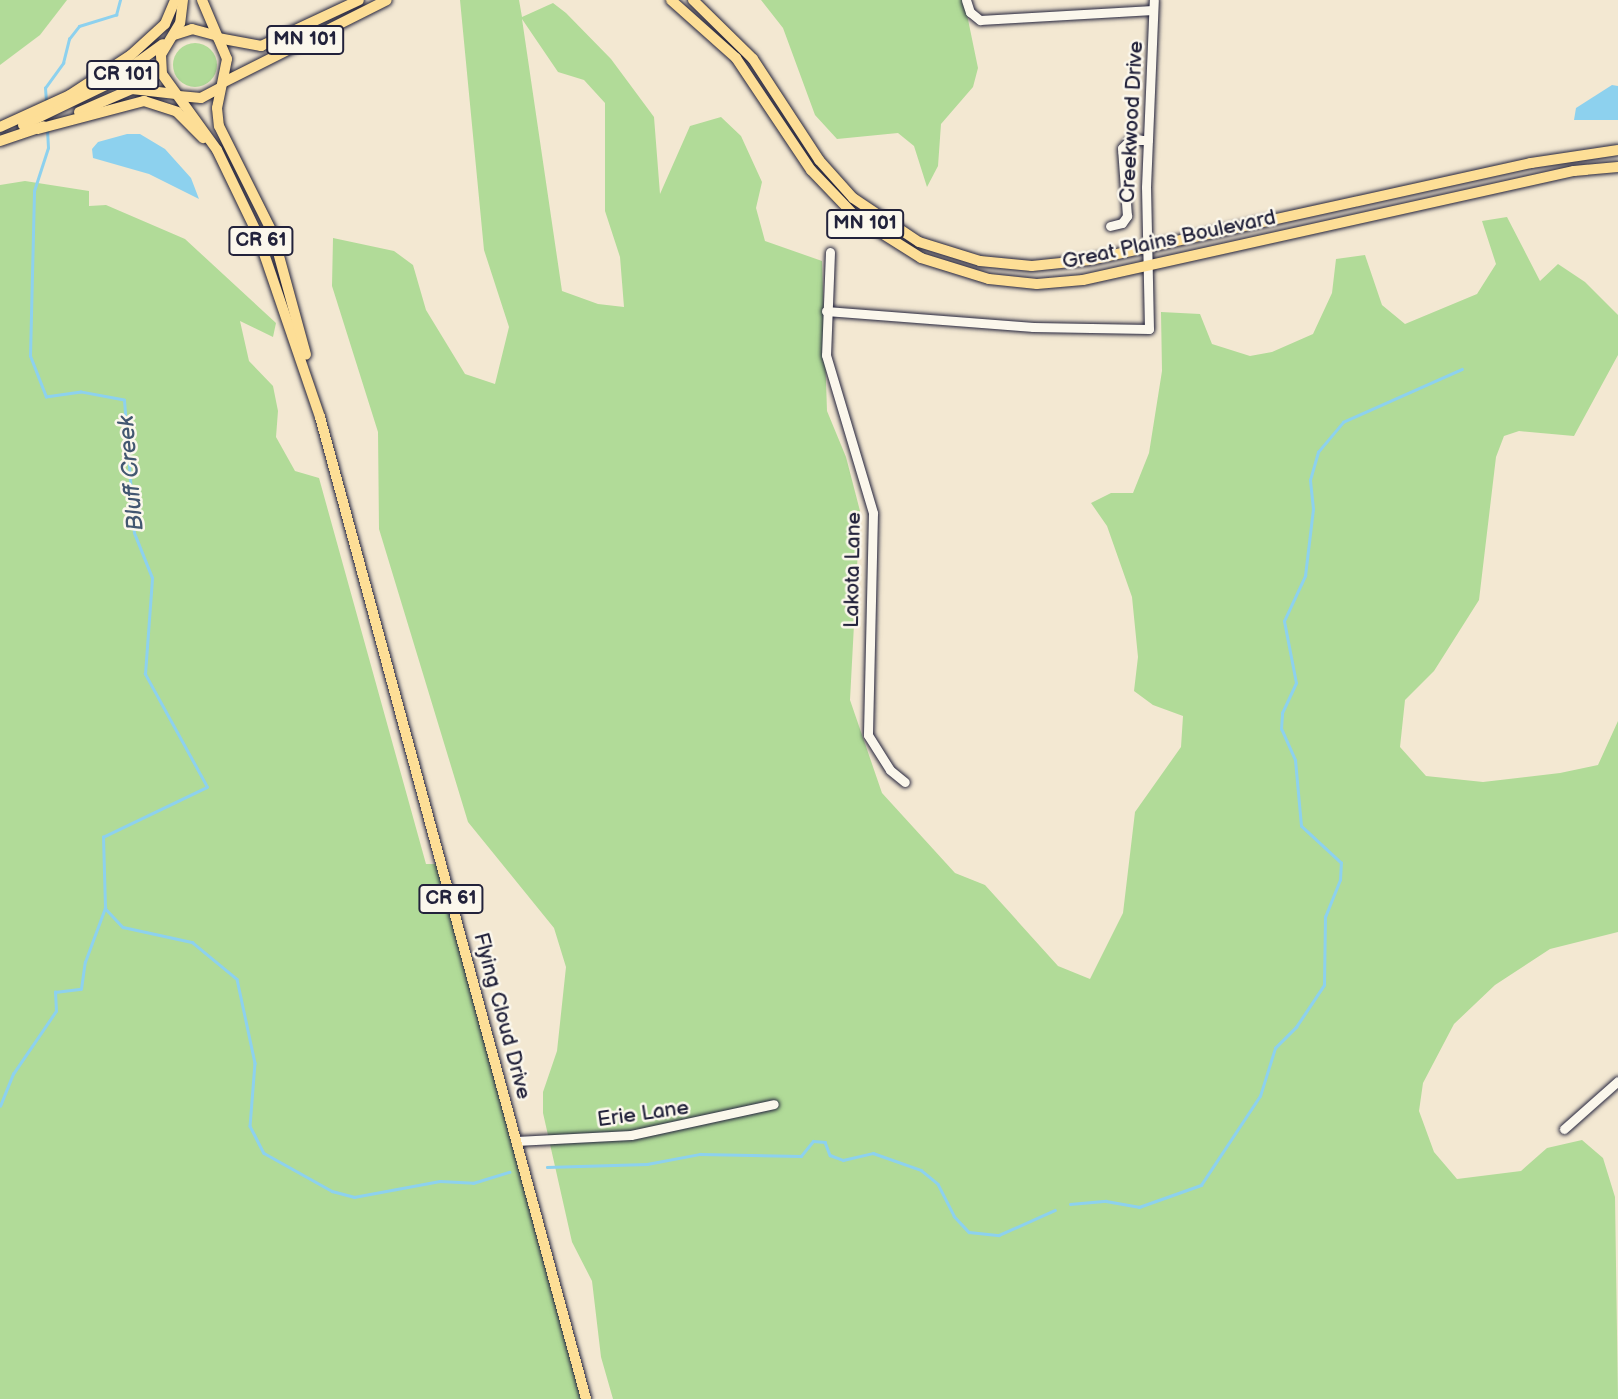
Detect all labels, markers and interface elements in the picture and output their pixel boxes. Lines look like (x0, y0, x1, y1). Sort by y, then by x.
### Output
road number: MN 101 (265, 24, 345, 56)
street label: Creekwood Drive (1115, 40, 1149, 204)
road number: CR 101 (86, 60, 160, 90)
street label: Great Plains Boulevard (1060, 205, 1278, 275)
road number: MN 101 (825, 208, 905, 240)
road number: CR 61 (228, 226, 294, 256)
water label: Bluff Creek (112, 414, 150, 532)
street label: Lakota Lane (839, 512, 867, 628)
road number: CR 61 (418, 884, 484, 914)
street label: Flying Cloud Drive (468, 930, 536, 1102)
street label: Erie Lane (596, 1095, 690, 1133)

